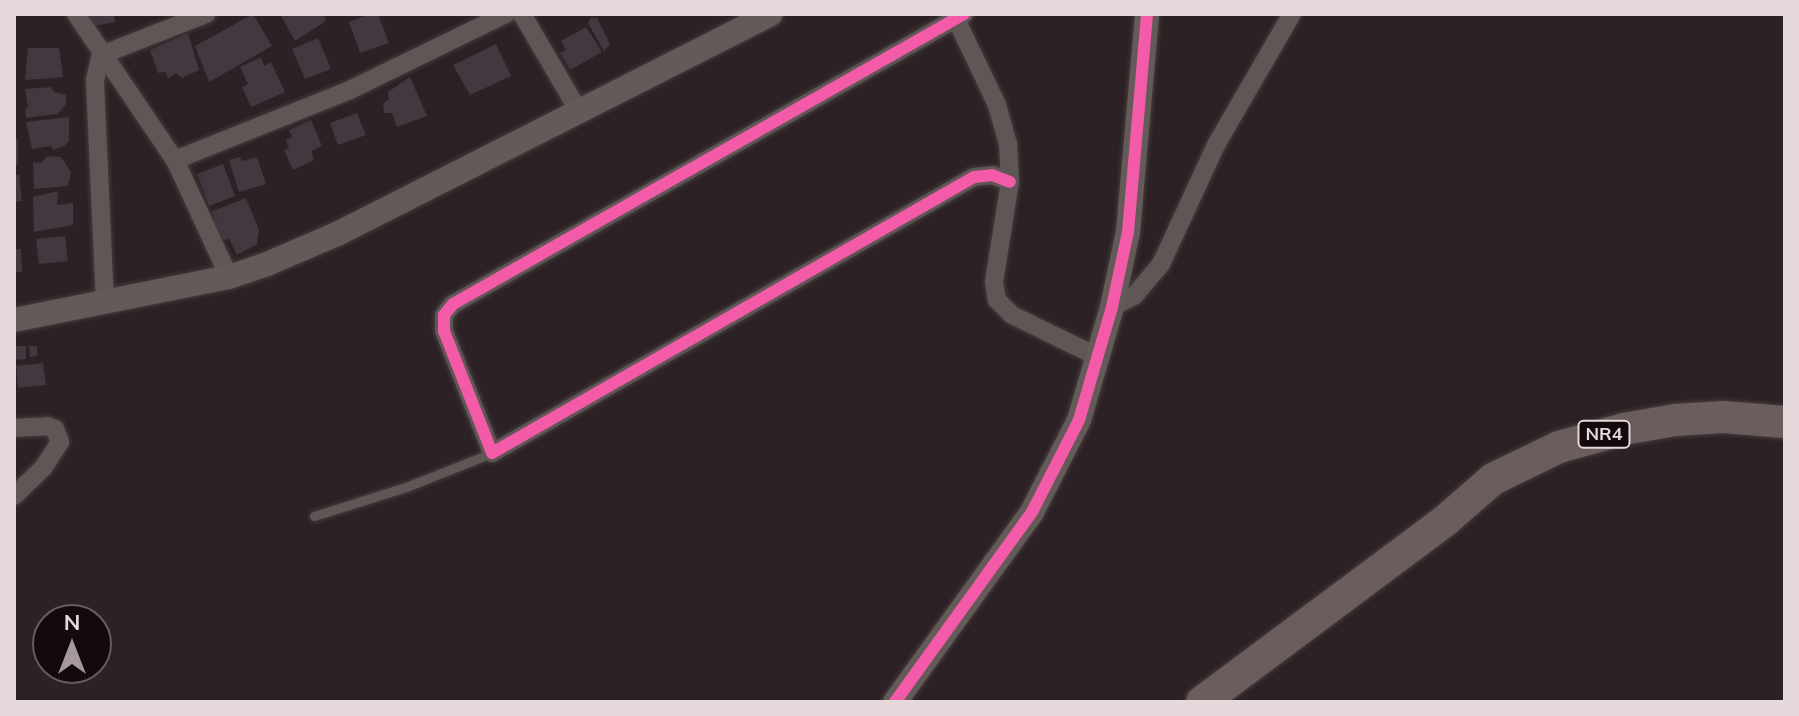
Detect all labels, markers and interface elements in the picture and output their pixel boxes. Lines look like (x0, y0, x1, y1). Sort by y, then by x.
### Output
road number: NR4 (1576, 420, 1632, 448)
north arrow (32, 604, 112, 684)
text: N (64, 608, 80, 636)

